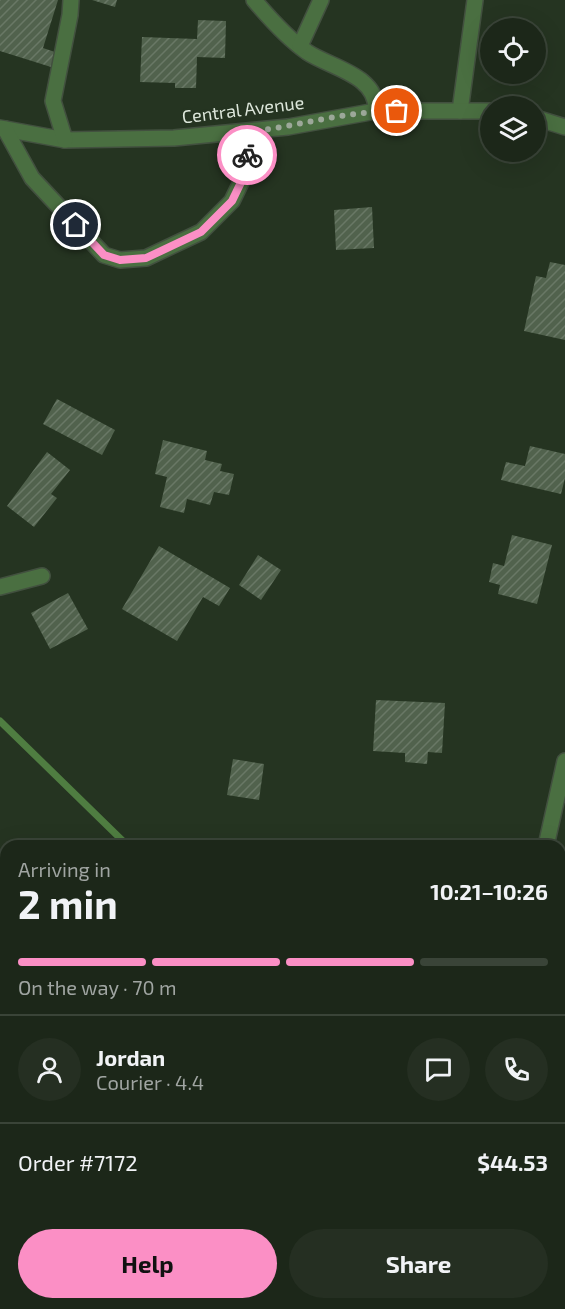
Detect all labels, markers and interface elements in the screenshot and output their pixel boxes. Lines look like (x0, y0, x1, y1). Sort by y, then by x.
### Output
map controls (480, 18, 546, 162)
button: locate (480, 18, 546, 84)
pin (371, 85, 422, 136)
street label: Central Avenue (180, 91, 305, 127)
icon: bag (380, 94, 413, 127)
button: layers (480, 96, 546, 162)
courier (217, 125, 277, 185)
icon: bike (231, 139, 264, 172)
pin (50, 199, 101, 250)
icon: home (59, 208, 92, 241)
text: Arriving in (18, 857, 111, 881)
text: 10:21–10:26 (430, 878, 548, 904)
text: 2 min (18, 880, 118, 927)
text: On the way · 70 m (18, 975, 177, 999)
button: person (18, 1038, 81, 1101)
button: chat (407, 1038, 470, 1101)
button: phone (485, 1038, 548, 1101)
text: Jordan (96, 1044, 165, 1070)
text: Courier · 4.4 (96, 1070, 204, 1094)
text: Order #7172 (18, 1149, 138, 1175)
text: $44.53 (477, 1149, 548, 1175)
button: Help (18, 1229, 277, 1298)
button: Share (289, 1229, 548, 1298)

